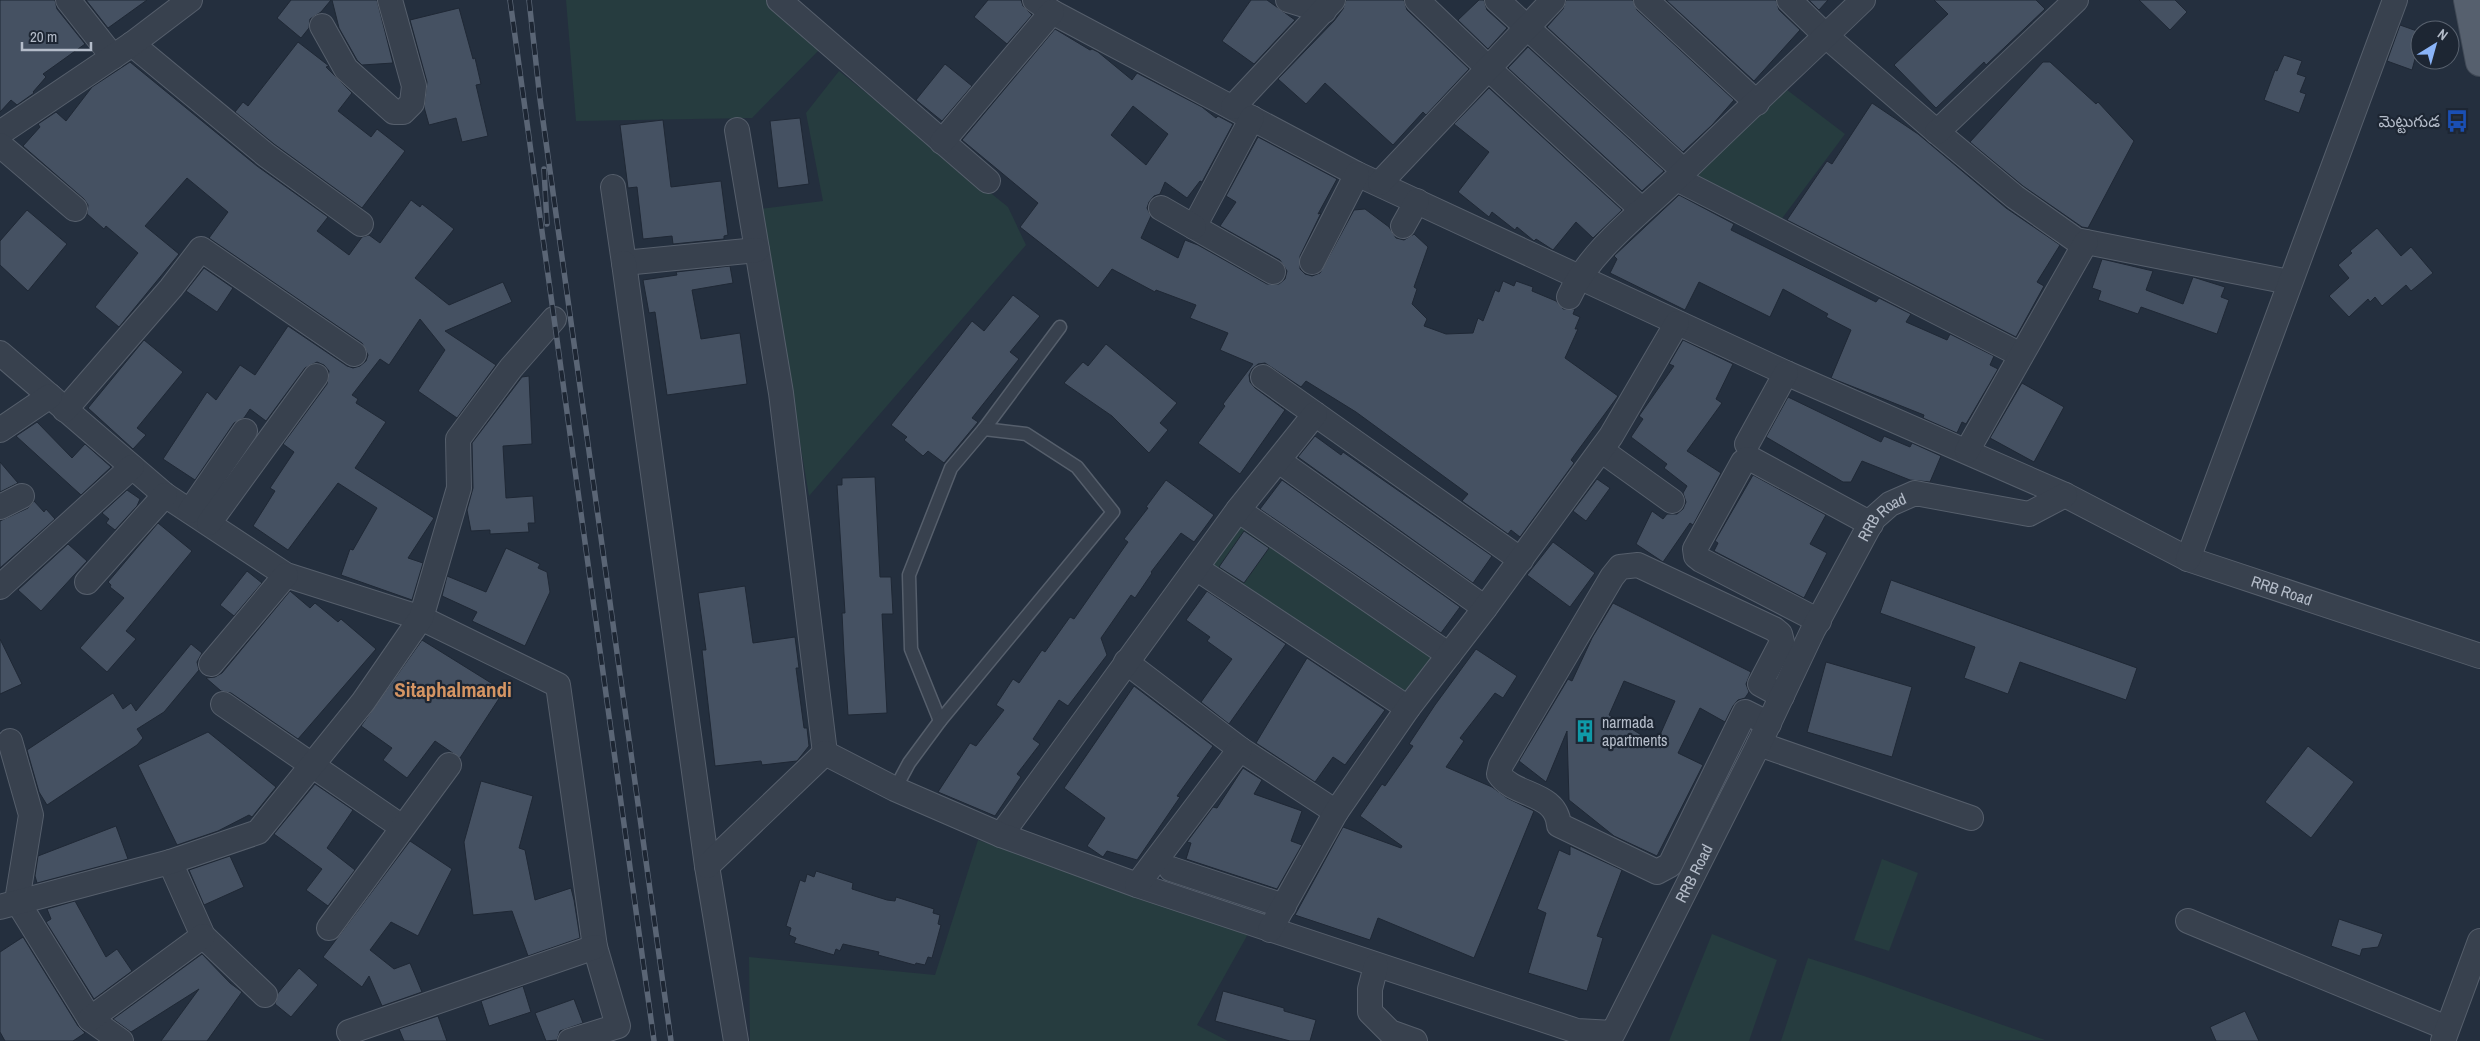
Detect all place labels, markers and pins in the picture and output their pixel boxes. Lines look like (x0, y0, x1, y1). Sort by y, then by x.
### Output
bus stop icon: మెట్టుగుడ (2444, 108, 2470, 134)
place label: మెట్టుగుడ (2378, 110, 2440, 134)
place label: narmada apartments (1602, 711, 1668, 751)
building icon: narmada apartments (1572, 718, 1598, 744)

